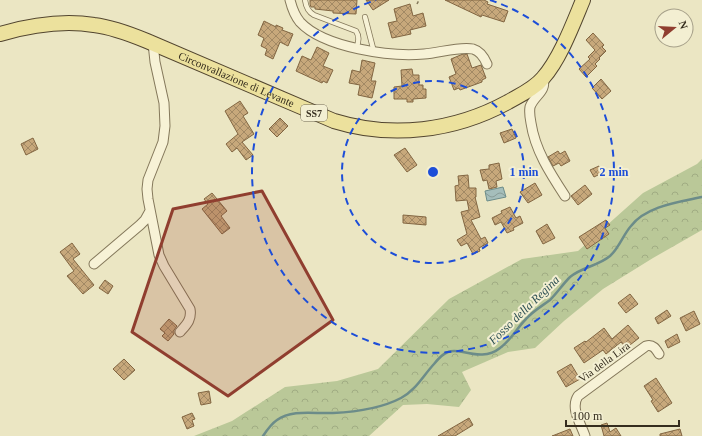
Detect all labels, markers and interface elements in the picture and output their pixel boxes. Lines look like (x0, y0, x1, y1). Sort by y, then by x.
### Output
north arrow (654, 8, 694, 48)
text: N (677, 19, 690, 31)
street label: Circonvallazione di Levante (177, 49, 296, 109)
road number: SS7 (301, 105, 327, 121)
centre of rings (426, 165, 440, 179)
text: 1 min (509, 165, 539, 179)
text: 2 min (599, 165, 629, 179)
water label: Fosso della Regina (485, 273, 562, 348)
street label: Via della Lira (576, 339, 632, 385)
scale bar (566, 402, 679, 428)
text: 100 m (572, 409, 603, 423)

